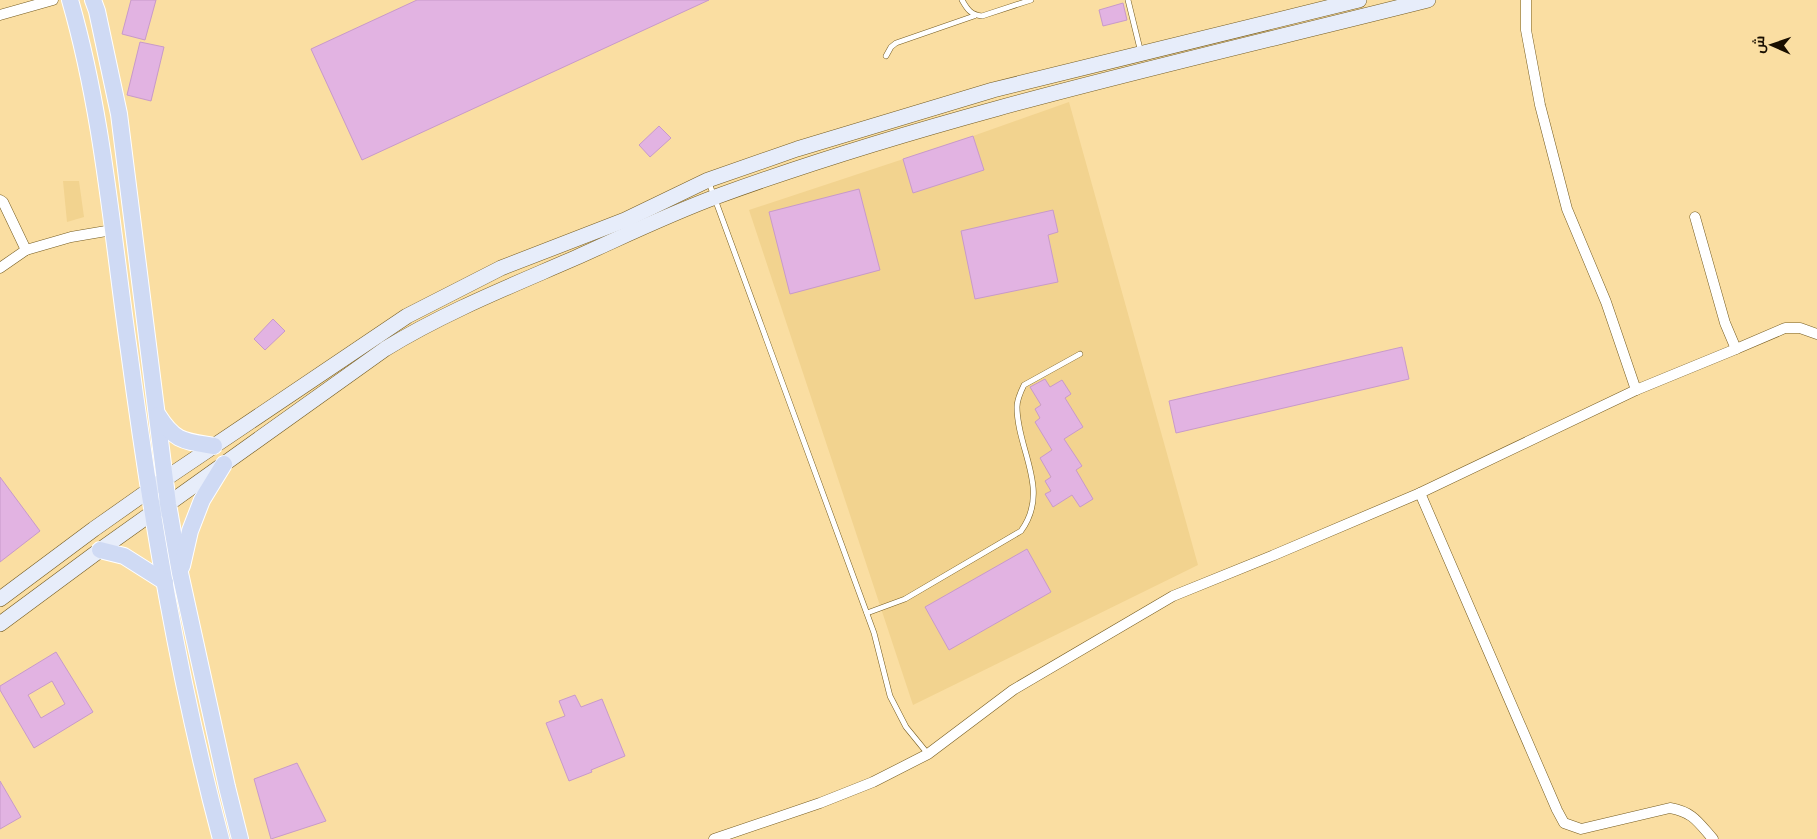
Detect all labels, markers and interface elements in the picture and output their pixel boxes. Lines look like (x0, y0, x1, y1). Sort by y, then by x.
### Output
north arrow (1747, 20, 1797, 70)
text: ش (1751, 35, 1768, 54)

